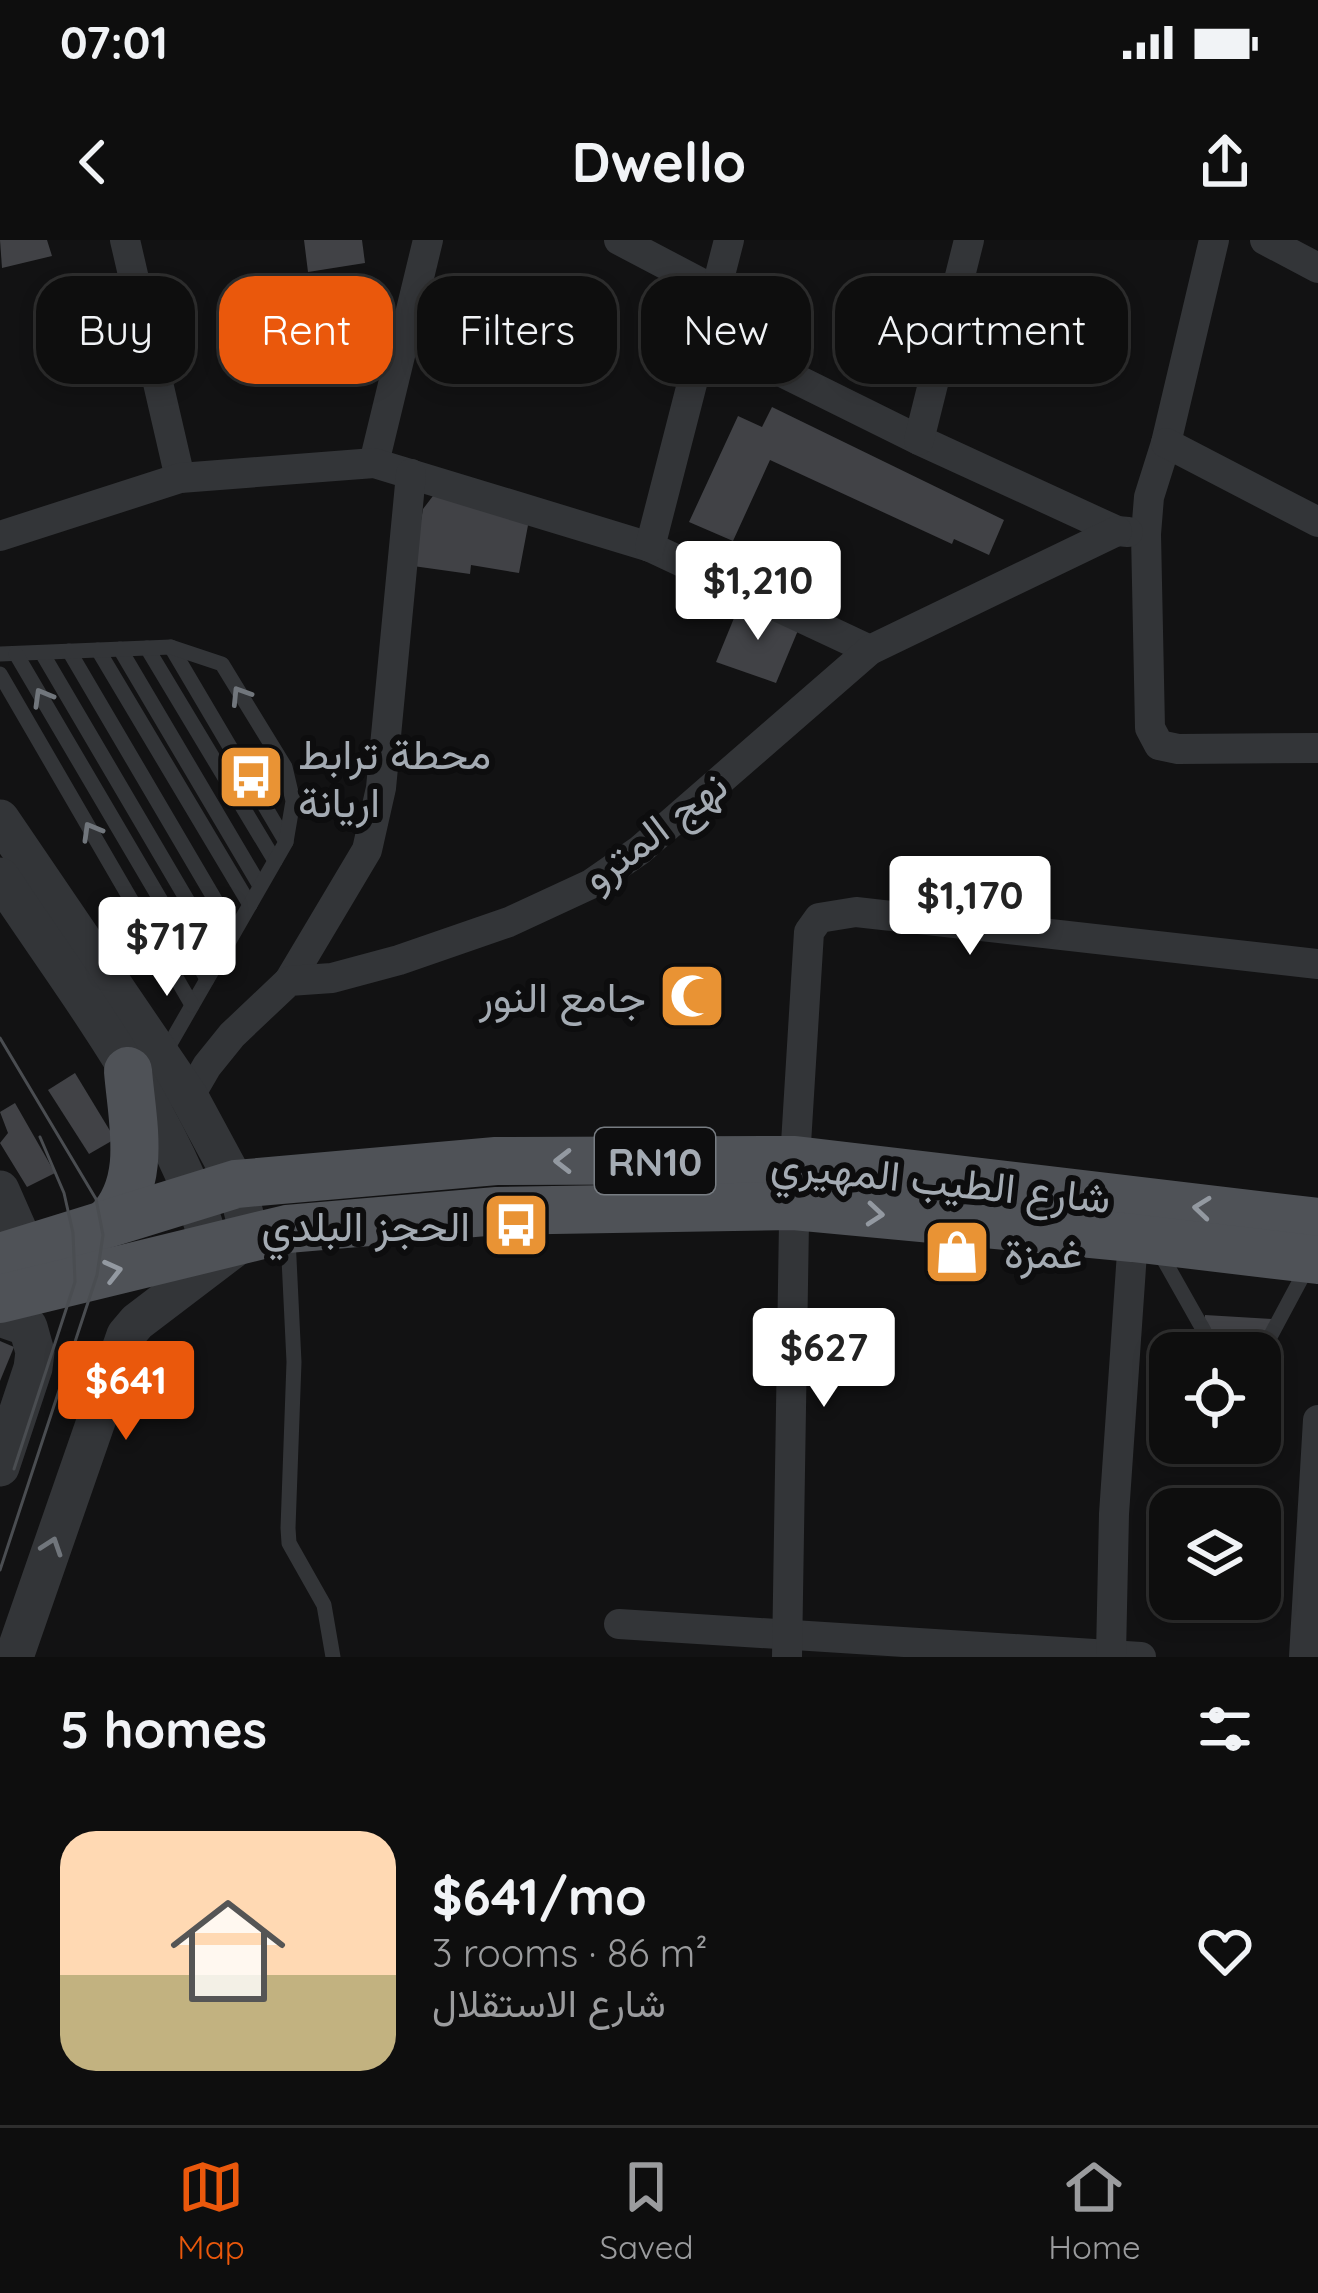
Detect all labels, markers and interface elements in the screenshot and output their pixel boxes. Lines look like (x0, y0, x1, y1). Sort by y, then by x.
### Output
text: 07:01 (60, 14, 168, 70)
text: Dwello (572, 128, 746, 196)
icon: back (60, 129, 126, 195)
icon: share (1192, 129, 1258, 195)
chip: Buy (36, 276, 195, 384)
chip: Rent (219, 276, 393, 384)
chip: Filters (417, 276, 617, 384)
chip: New (641, 276, 811, 384)
chip: Apartment (835, 276, 1128, 384)
pin: $1,210 (660, 541, 856, 643)
text: $1,210 (703, 555, 813, 604)
one-way arrow (232, 686, 254, 708)
one-way arrow (33, 688, 56, 710)
place label: محطة ترابط اريانة (298, 727, 491, 829)
bus stop icon: محطة ترابط اريانة (216, 742, 286, 812)
street label: نهج المترو (571, 758, 739, 904)
one-way arrow (83, 822, 106, 844)
pin: $1,170 (872, 856, 1068, 958)
text: $1,170 (917, 870, 1023, 919)
pin: $717 (96, 897, 238, 999)
text: $717 (126, 911, 208, 960)
mosque icon: جامع النور (657, 961, 727, 1031)
place label: جامع النور (478, 970, 646, 1026)
road number: RN10 (595, 1128, 715, 1194)
street label: شارع الطيب المهيري (768, 1136, 1113, 1233)
one-way arrow (553, 1148, 571, 1174)
bus stop icon: الحجز البلدي (481, 1190, 551, 1260)
one-way arrow (1192, 1196, 1212, 1222)
place label: الحجز البلدي (261, 1199, 470, 1261)
one-way arrow (866, 1201, 885, 1226)
shop icon: غمزة (922, 1217, 992, 1287)
place label: غمزة (1004, 1226, 1082, 1280)
one-way arrow (103, 1260, 123, 1285)
pin: $627 (753, 1308, 895, 1410)
text: $627 (780, 1322, 868, 1371)
map controls (1149, 1332, 1281, 1620)
button: locate (1149, 1332, 1281, 1464)
pin: $641 (55, 1341, 197, 1443)
text: $641 (85, 1355, 167, 1404)
button: layers (1149, 1488, 1281, 1620)
one-way arrow (38, 1537, 62, 1558)
icon: filters (1192, 1696, 1258, 1762)
text: 5 homes (60, 1697, 267, 1761)
text: $641/mo (432, 1864, 647, 1928)
icon: home (156, 1879, 300, 2023)
icon: heart (1192, 1918, 1258, 1984)
text: 3 rooms · 86 m² (432, 1928, 708, 1977)
text: شارع الاستقلال (432, 1978, 666, 2027)
tab: Map (177, 2154, 245, 2267)
tab: Saved (599, 2154, 693, 2267)
tab: Home (1048, 2154, 1141, 2267)

